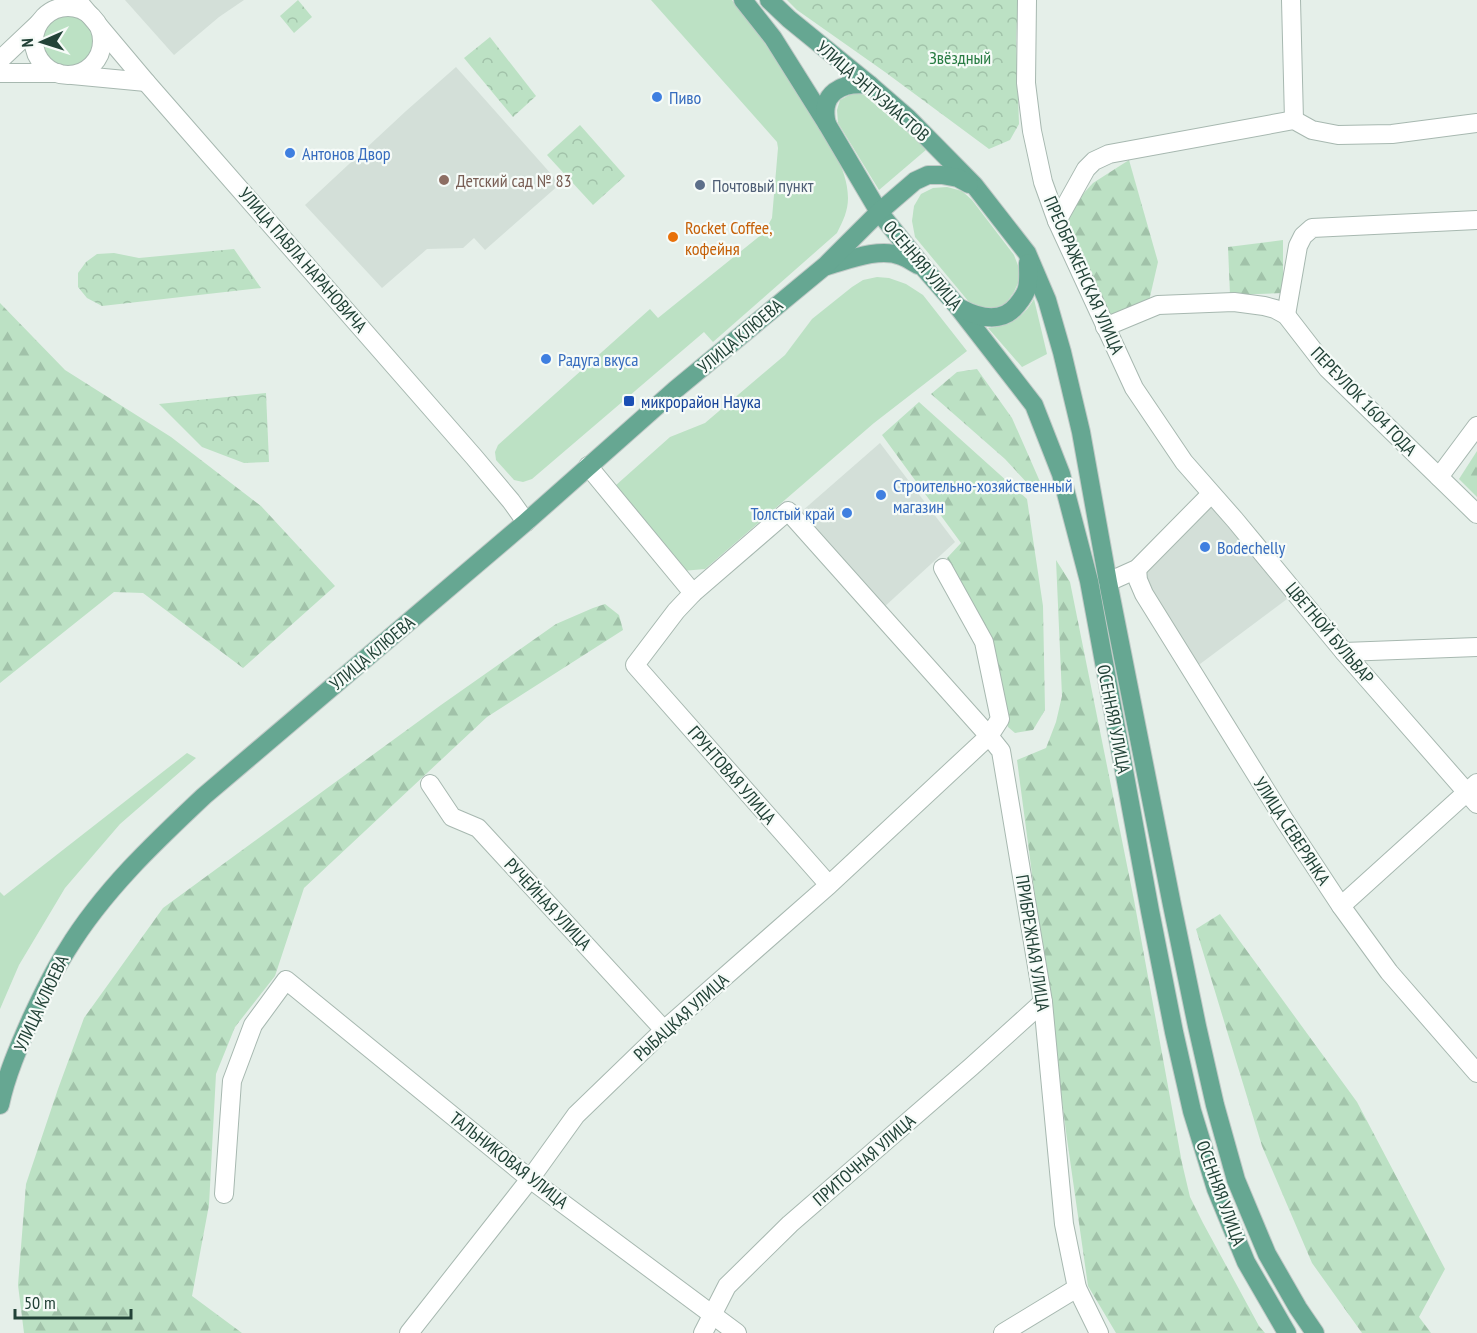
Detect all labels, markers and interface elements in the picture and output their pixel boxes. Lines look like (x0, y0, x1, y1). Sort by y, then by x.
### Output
north arrow (12, 12, 72, 72)
street label: УЛИЦА ЭНТУЗИАСТОВ (812, 36, 934, 146)
text: N (17, 38, 37, 48)
park label: Звёздный (929, 46, 991, 69)
place label: Пиво (669, 86, 702, 109)
marker: Пиво (650, 90, 664, 104)
place label: Антонов Двор (302, 142, 391, 165)
marker: Антонов Двор (283, 146, 297, 160)
place label: Детский сад № 83 (456, 169, 572, 192)
marker: Детский сад № 83 (437, 173, 451, 187)
place label: Почтовый пункт (712, 174, 814, 197)
marker: Почтовый пункт (693, 178, 707, 192)
street label: УЛИЦА ПАВЛА НАРАНОВИЧА (234, 183, 373, 338)
street label: ПРЕОБРАЖЕНСКАЯ УЛИЦА (1039, 192, 1129, 358)
street label: ОСЕННЯЯ УЛИЦА (879, 215, 968, 315)
place label: Rocket Coffee, кофейня (685, 216, 773, 260)
marker: Rocket Coffee, кофейня (666, 230, 680, 244)
street label: УЛИЦА КЛЮЕВА (693, 294, 788, 378)
street label: ПЕРЕУЛОК 1604 ГОДА (1306, 342, 1422, 461)
place label: Радуга вкуса (558, 348, 638, 371)
marker: Радуга вкуса (539, 352, 553, 366)
place label: микрорайон Наука (641, 390, 761, 413)
marker: микрорайон Наука (622, 394, 636, 408)
place label: Строительно-хозяйственный магазин (893, 474, 1073, 518)
marker: Строительно-хозяйственный магазин (874, 488, 888, 502)
place label: Толстый край (750, 502, 835, 525)
marker: Толстый край (840, 506, 854, 520)
place label: Bodechelly (1217, 536, 1285, 559)
marker: Bodechelly (1198, 540, 1212, 554)
street label: ЦВЕТНОЙ БУЛЬВАР (1281, 578, 1379, 688)
street label: УЛИЦА КЛЮЕВА (325, 611, 420, 695)
street label: ОСЕННЯЯ УЛИЦА (1092, 663, 1136, 776)
street label: ГРУНТОВАЯ УЛИЦА (683, 721, 781, 829)
street label: УЛИЦА СЕВЕРЯНКА (1249, 773, 1336, 890)
street label: РУЧЕЙНАЯ УЛИЦА (500, 853, 597, 955)
street label: ПРИБРЕЖНАЯ УЛИЦА (1011, 873, 1055, 1013)
street label: УЛИЦА КЛЮЕВА (9, 951, 74, 1055)
street label: РЫБАЦКАЯ УЛИЦА (629, 968, 734, 1066)
street label: ТАЛЬНИКОВАЯ УЛИЦА (445, 1107, 573, 1214)
street label: ПРИТОЧНАЯ УЛИЦА (808, 1109, 920, 1211)
street label: ОСЕННЯЯ УЛИЦА (1191, 1137, 1251, 1249)
scale bar (15, 1282, 130, 1320)
text: 50 m (24, 1291, 56, 1314)

